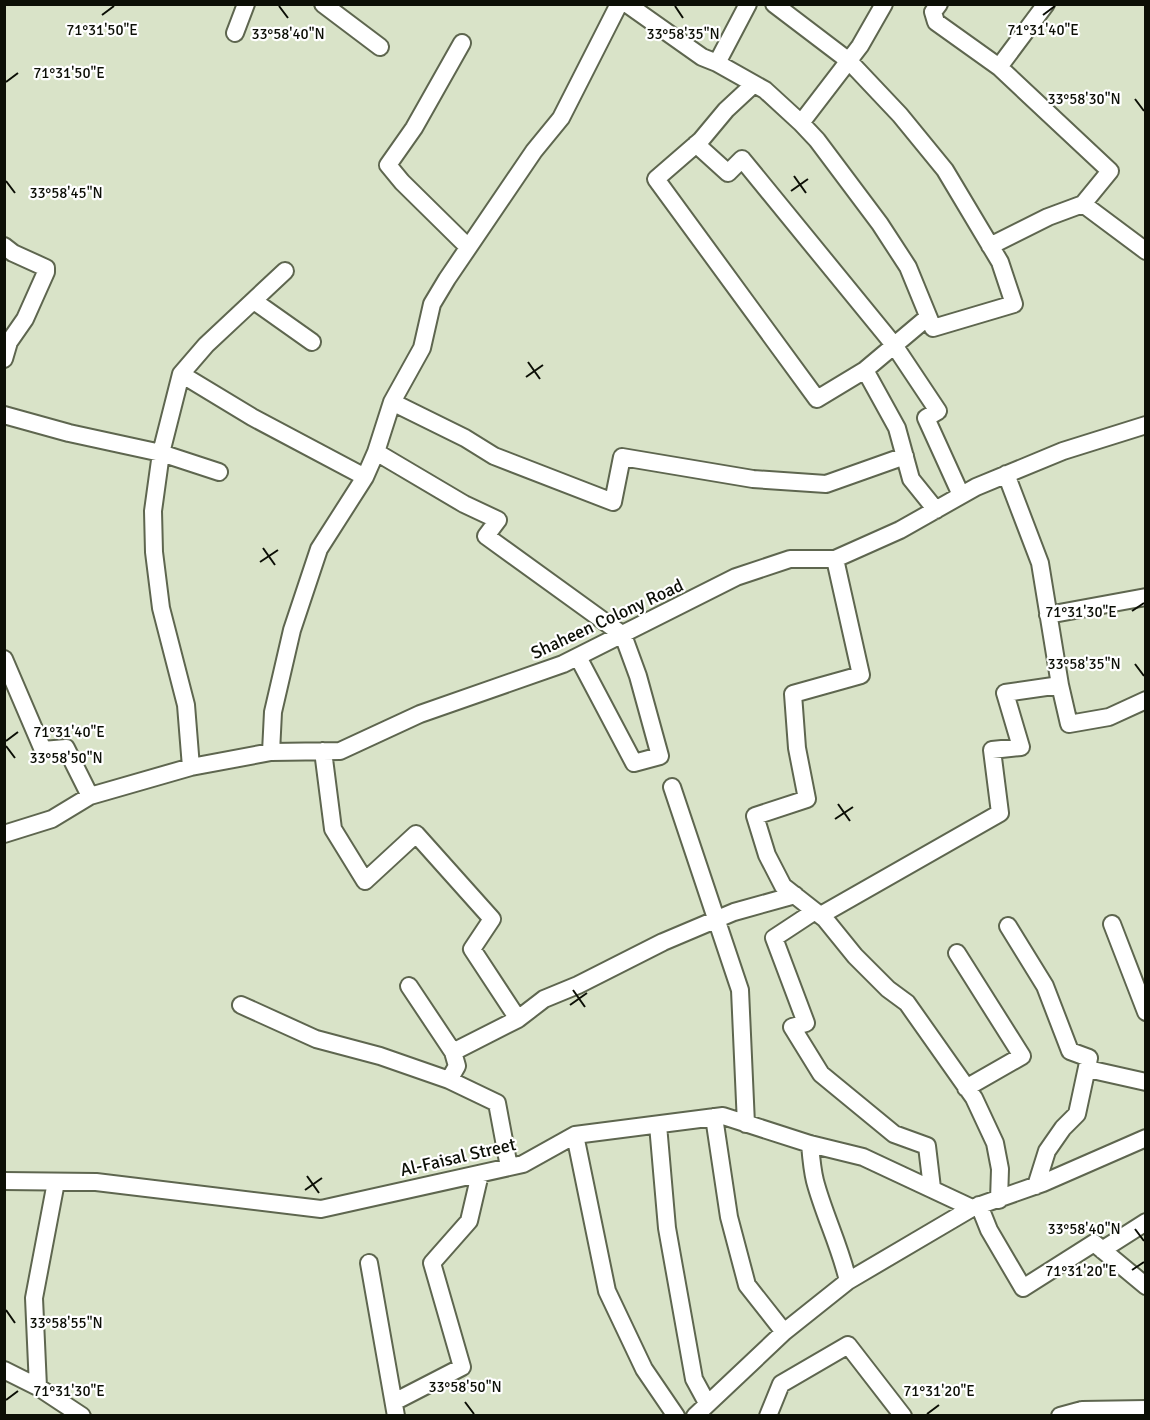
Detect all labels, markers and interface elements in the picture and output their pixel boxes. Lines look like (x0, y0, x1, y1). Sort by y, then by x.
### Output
text: 71°31'50"E (66, 21, 138, 39)
text: 71°31'40"E (1007, 21, 1079, 39)
text: 33°58'40"N (251, 25, 325, 43)
text: 33°58'35"N (646, 25, 720, 43)
text: 71°31'50"E (33, 64, 105, 82)
text: 33°58'30"N (1047, 90, 1121, 108)
text: 33°58'45"N (29, 184, 103, 202)
street label: Shaheen Colony Road (527, 574, 687, 664)
text: 71°31'30"E (1045, 603, 1117, 621)
text: 33°58'35"N (1047, 655, 1121, 673)
text: 71°31'40"E (33, 723, 105, 741)
text: 33°58'50"N (29, 749, 103, 767)
street label: Al-Faisal Street (398, 1133, 518, 1181)
text: 33°58'40"N (1047, 1220, 1121, 1238)
text: 71°31'20"E (1045, 1262, 1117, 1280)
text: 33°58'55"N (29, 1314, 103, 1332)
text: 33°58'50"N (428, 1378, 502, 1396)
text: 71°31'30"E (33, 1382, 105, 1400)
text: 71°31'20"E (903, 1382, 975, 1400)

